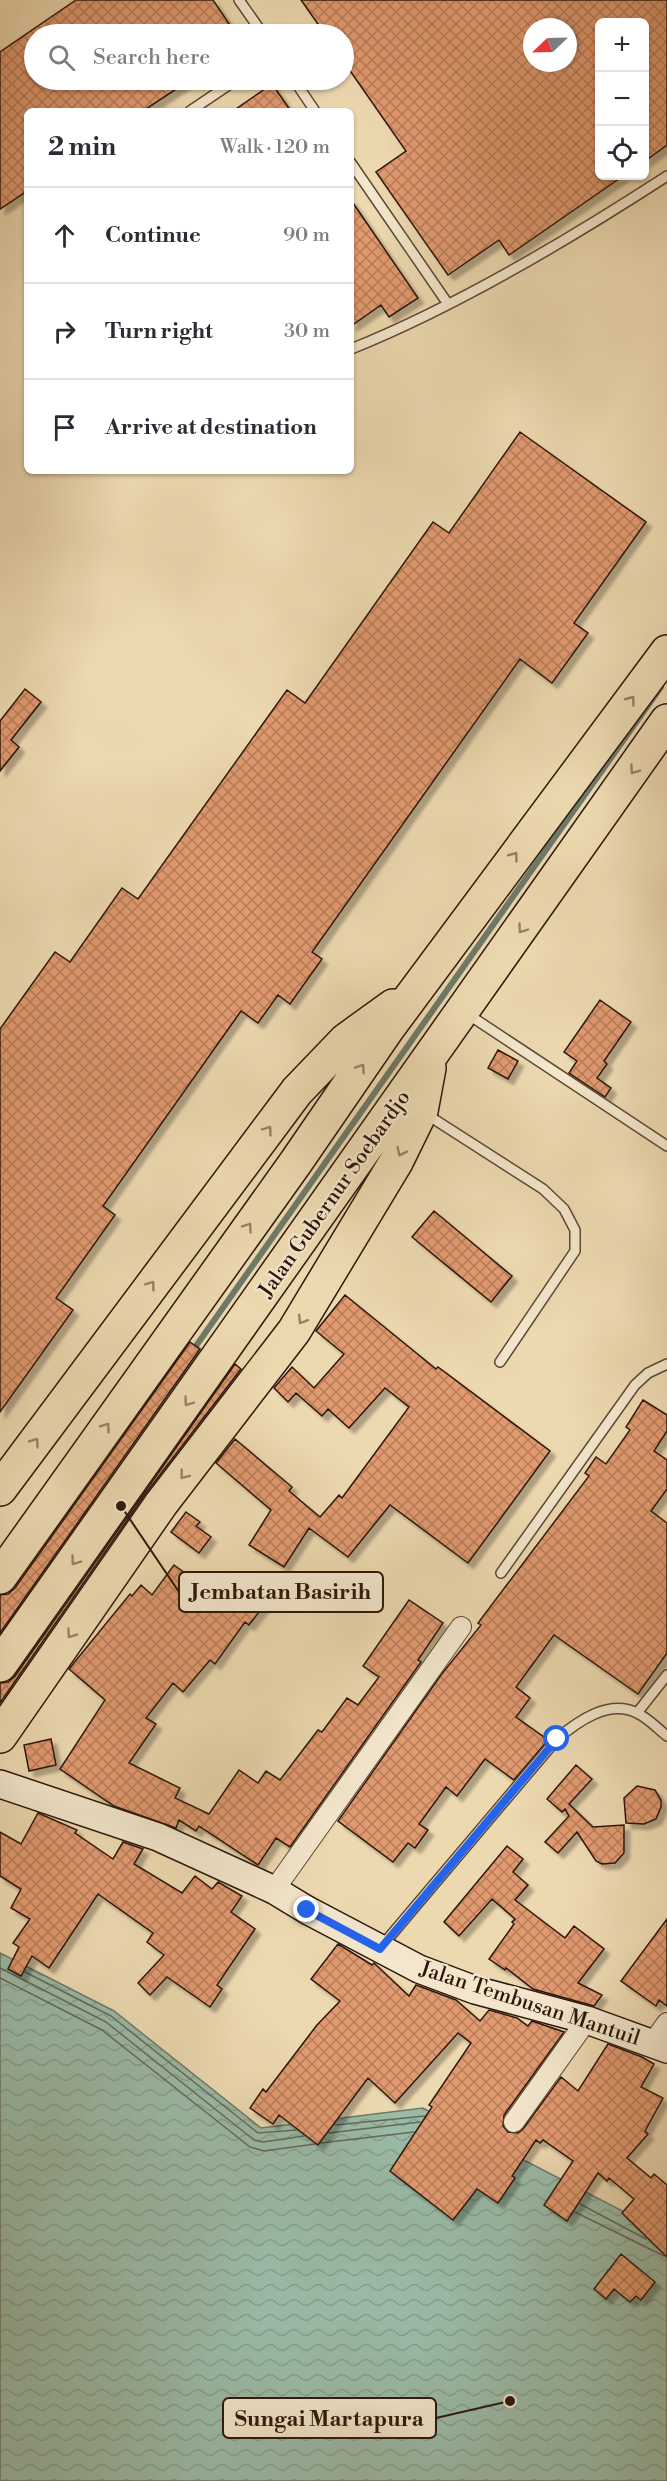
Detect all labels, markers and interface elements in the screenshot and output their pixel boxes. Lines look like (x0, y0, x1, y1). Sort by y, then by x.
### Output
north arrow (523, 18, 577, 72)
map controls (595, 18, 649, 180)
button: + (595, 18, 649, 72)
search box (24, 24, 354, 90)
icon: search (45, 41, 78, 74)
text: Search here (93, 44, 210, 71)
button: − (595, 72, 649, 126)
button: locate (595, 126, 649, 180)
text: 2 min (48, 131, 116, 163)
text: Walk · 120 m (220, 135, 330, 160)
icon: ahead (48, 219, 81, 252)
text: Continue (105, 222, 201, 249)
text: 90 m (283, 223, 330, 248)
icon: right (48, 315, 81, 348)
text: Turn right (105, 318, 213, 345)
text: 30 m (284, 319, 330, 344)
icon: arrive (48, 411, 81, 444)
text: Arrive at destination (105, 414, 317, 441)
one-way arrow (624, 696, 635, 707)
one-way arrow (630, 763, 641, 774)
one-way arrow (507, 852, 518, 863)
one-way arrow (518, 923, 529, 934)
one-way arrow (354, 1064, 365, 1075)
street label: Jalan Gubernur Soebardjo (253, 1085, 417, 1303)
one-way arrow (261, 1125, 272, 1136)
one-way arrow (397, 1146, 409, 1157)
one-way arrow (241, 1223, 252, 1234)
one-way arrow (144, 1281, 155, 1292)
one-way arrow (297, 1314, 309, 1324)
one-way arrow (184, 1395, 195, 1406)
one-way arrow (99, 1422, 110, 1433)
one-way arrow (28, 1438, 39, 1449)
one-way arrow (180, 1468, 191, 1479)
one-way arrow (71, 1554, 82, 1565)
callout: Jembatan Basirih (179, 1572, 383, 1612)
text: Jembatan Basirih (188, 1579, 372, 1606)
one-way arrow (67, 1627, 78, 1638)
route start (543, 1725, 569, 1751)
route end (293, 1896, 319, 1922)
street label: Jalan Tembusan Mantuil (416, 1956, 643, 2052)
callout: Sungai Martapura (223, 2398, 436, 2438)
text: Sungai Martapura (234, 2406, 425, 2433)

